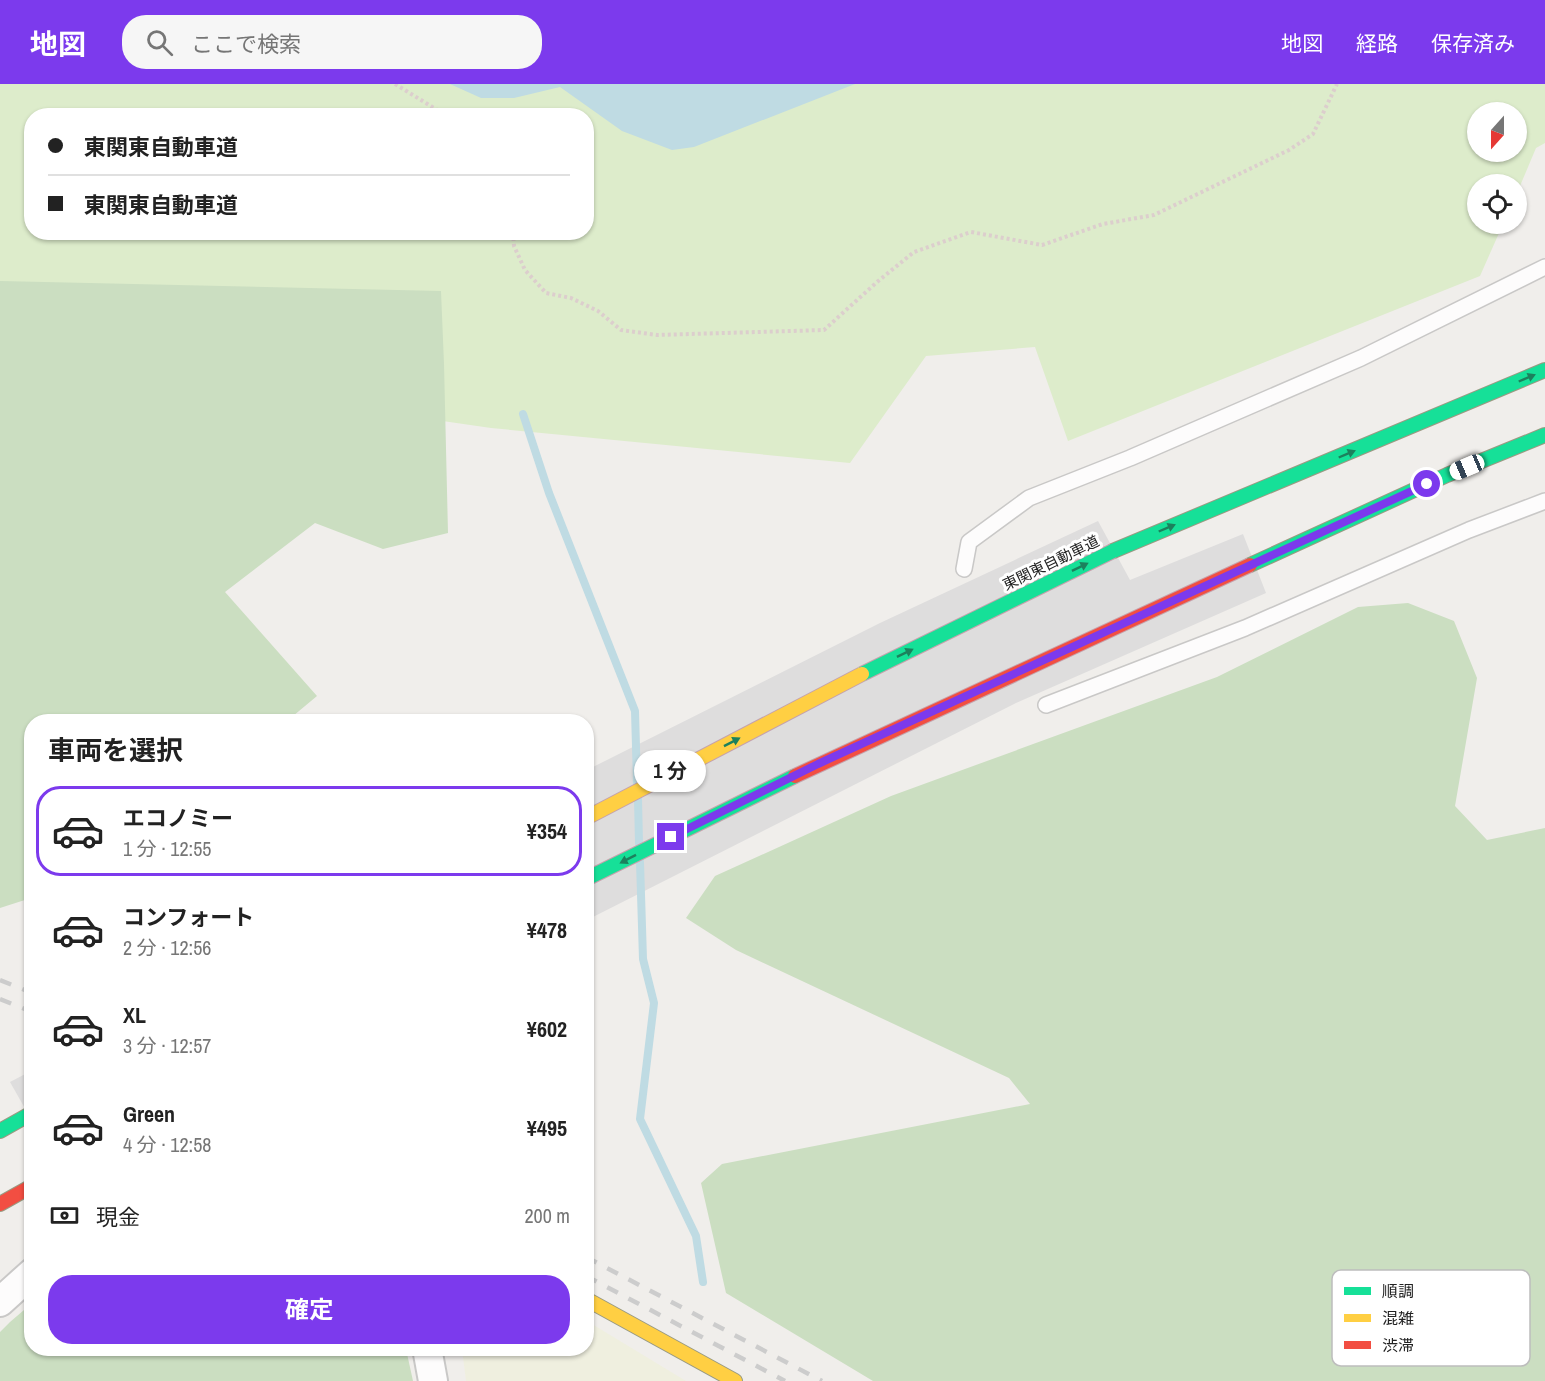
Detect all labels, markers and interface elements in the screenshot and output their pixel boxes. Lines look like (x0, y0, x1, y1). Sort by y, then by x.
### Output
search box (122, 15, 542, 69)
text: 地図 (30, 25, 86, 63)
icon: search (143, 26, 176, 59)
text: ここで検索 (191, 29, 301, 59)
text: 地図 (1281, 29, 1323, 58)
text: 経路 (1356, 29, 1398, 58)
text: 保存済み (1431, 29, 1515, 58)
north arrow (1467, 102, 1527, 162)
map controls (1467, 102, 1527, 234)
text: 東関東自動車道 (84, 132, 238, 162)
button: locate (1467, 174, 1527, 234)
text: 東関東自動車道 (84, 190, 238, 220)
one-way arrow (1518, 373, 1536, 382)
one-way arrow (1339, 449, 1357, 459)
car (1447, 452, 1487, 482)
route start (1413, 470, 1440, 497)
one-way arrow (1159, 523, 1177, 533)
street label: 東関東自動車道 (999, 530, 1103, 595)
one-way arrow (1071, 563, 1089, 573)
one-way arrow (897, 649, 914, 658)
text: 車両を選択 (48, 732, 183, 768)
one-way arrow (723, 738, 740, 747)
callout: 1 分 (635, 750, 707, 792)
text: 1 分 (653, 757, 687, 784)
text: エコノミー (123, 803, 233, 833)
icon: car (51, 804, 105, 858)
text: ¥354 (527, 816, 567, 846)
route end (657, 823, 684, 850)
text: 1 分 · 12:55 (123, 835, 211, 862)
one-way arrow (619, 854, 636, 864)
text: コンフォート (123, 902, 254, 932)
icon: car (51, 903, 105, 957)
text: ¥478 (527, 915, 567, 945)
text: 2 分 · 12:56 (123, 934, 211, 961)
text: XL (123, 1000, 146, 1030)
icon: car (51, 1002, 105, 1056)
text: ¥602 (527, 1014, 567, 1044)
text: 3 分 · 12:57 (123, 1032, 211, 1059)
text: Green (123, 1099, 175, 1129)
icon: car (51, 1101, 105, 1155)
text: ¥495 (527, 1113, 567, 1143)
text: 4 分 · 12:58 (123, 1131, 211, 1158)
icon: cash (48, 1199, 81, 1232)
text: 現金 (96, 1202, 140, 1232)
text: 200 m (524, 1202, 570, 1229)
legend (1332, 1270, 1530, 1366)
button: 確定 (48, 1275, 570, 1344)
text: 順調 (1382, 1280, 1414, 1302)
text: 混雑 (1382, 1307, 1414, 1329)
text: 渋滞 (1382, 1334, 1414, 1356)

